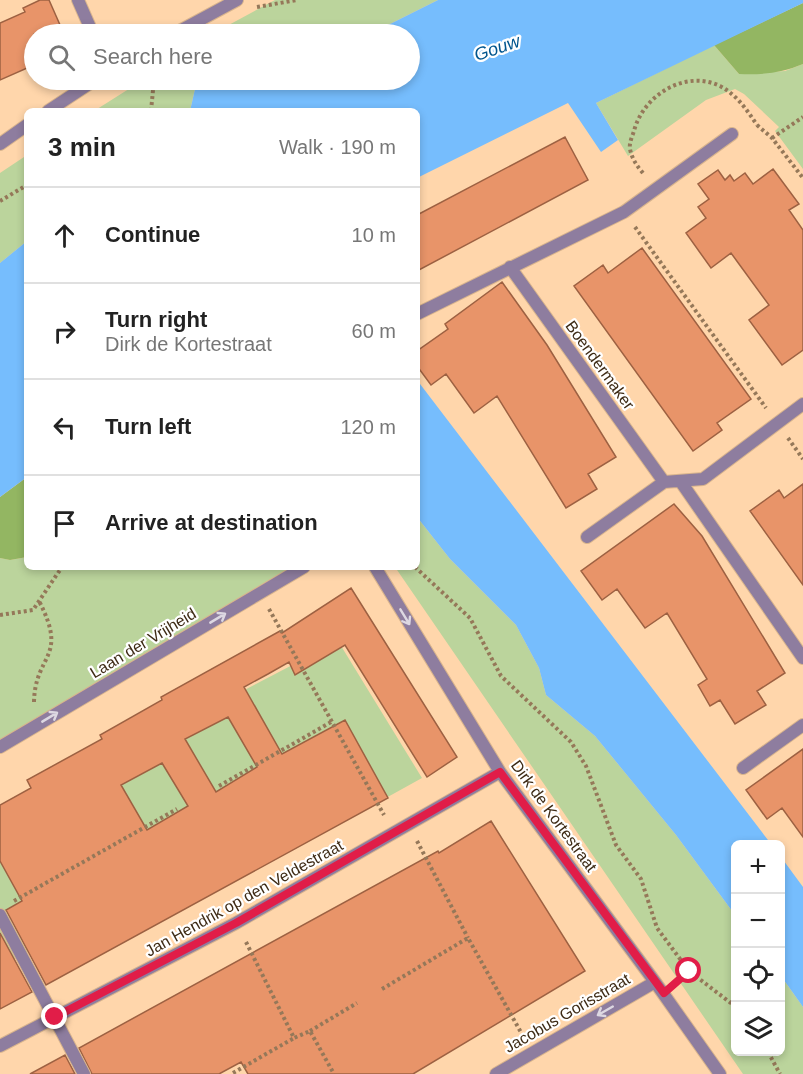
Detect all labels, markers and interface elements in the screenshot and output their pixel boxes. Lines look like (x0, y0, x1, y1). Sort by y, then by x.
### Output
search box (24, 24, 420, 90)
water label: Gouw (472, 31, 523, 65)
icon: search (45, 41, 78, 74)
text: Search here (93, 44, 213, 69)
text: 3 min (48, 132, 116, 162)
text: Walk · 190 m (279, 136, 396, 158)
icon: ahead (48, 219, 81, 252)
text: Continue (105, 222, 200, 247)
text: 10 m (352, 224, 396, 246)
text: Turn right (105, 307, 207, 332)
icon: right (48, 315, 81, 348)
street label: Boendermaker (562, 318, 638, 413)
text: 60 m (352, 320, 396, 342)
text: Dirk de Kortestraat (105, 333, 272, 355)
icon: left (48, 411, 81, 444)
text: Turn left (105, 414, 191, 439)
text: 120 m (340, 416, 396, 438)
icon: arrive (48, 507, 81, 540)
text: Arrive at destination (105, 510, 318, 535)
street label: Laan der Vrijheid (87, 605, 199, 681)
one-way arrow (400, 608, 412, 625)
one-way arrow (209, 611, 226, 623)
one-way arrow (41, 711, 58, 723)
street label: Dirk de Kortestraat (508, 757, 600, 875)
street label: Jan Hendrik op den Veldestraat (142, 836, 346, 960)
map controls (731, 840, 785, 1056)
button: + (731, 840, 785, 894)
button: − (731, 894, 785, 948)
button: locate (731, 948, 785, 1002)
route start (675, 957, 701, 983)
street label: Jacobus Gorisstraat (501, 970, 633, 1056)
button: layers (731, 1002, 785, 1056)
route end (41, 1003, 67, 1029)
one-way arrow (597, 1005, 614, 1017)

